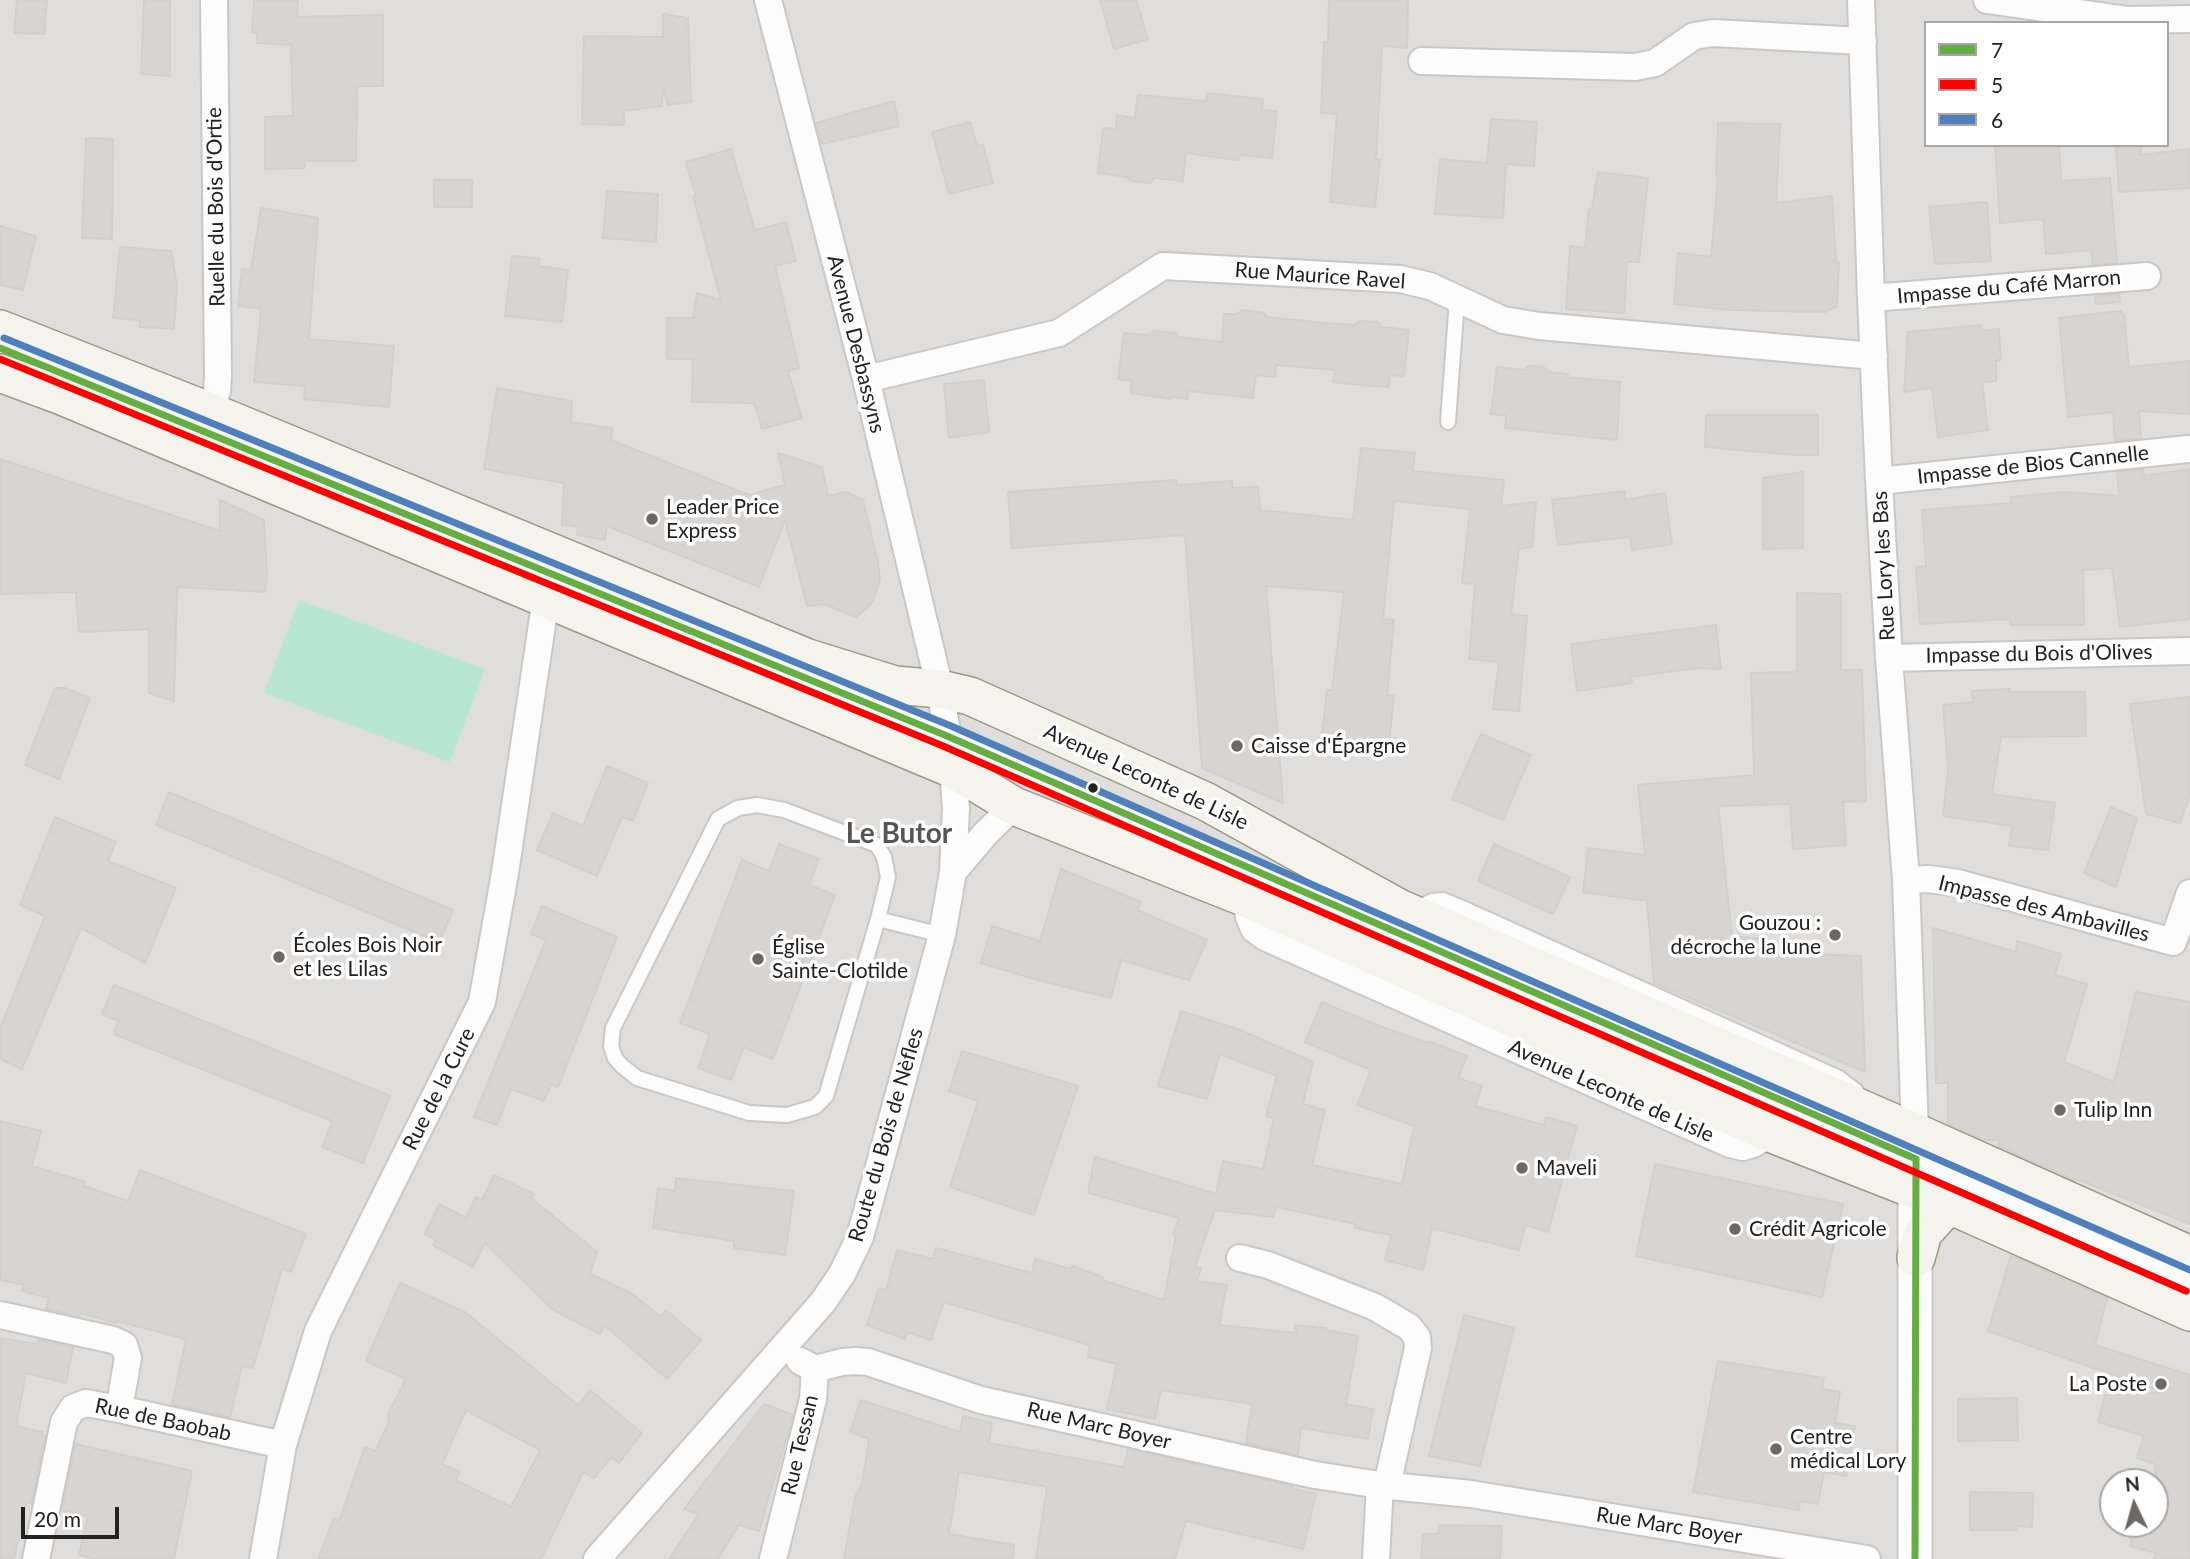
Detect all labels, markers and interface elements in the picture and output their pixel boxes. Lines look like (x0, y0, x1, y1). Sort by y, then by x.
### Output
legend (1924, 21, 2169, 147)
text: 7 (1991, 37, 2003, 62)
text: 5 (1991, 72, 2003, 97)
street label: Ruelle du Bois d'Ortie (202, 107, 230, 307)
text: 6 (1991, 107, 2003, 132)
street label: Avenue Desbassyns (822, 252, 890, 436)
street label: Rue Maurice Ravel (1234, 257, 1406, 295)
street label: Impasse du Café Marron (1896, 265, 2122, 309)
street label: Impasse de Bios Cannelle (1916, 440, 2150, 490)
street label: Rue Lory les Bas (1867, 490, 1901, 642)
place label: Leader Price Express (666, 494, 779, 544)
marker: Leader Price Express (644, 511, 660, 527)
street label: Impasse du Bois d'Olives (1925, 639, 2153, 669)
street label: Avenue Leconte de Lisle (1040, 719, 1252, 835)
place label: Caisse d'Épargne (1251, 733, 1406, 759)
marker: Caisse d'Épargne (1229, 738, 1245, 754)
unlabelled marker (1086, 781, 1100, 795)
district label: Le Butor (846, 817, 952, 851)
street label: Impasse des Ambavilles (1936, 871, 2152, 947)
place label: Gouzou : décroche la lune (1671, 910, 1821, 960)
marker: Gouzou : décroche la lune (1827, 927, 1843, 943)
place label: Écoles Bois Noir et les Lilas (293, 932, 442, 982)
place label: Église Sainte-Clotilde (772, 934, 908, 984)
marker: Écoles Bois Noir et les Lilas (271, 949, 287, 965)
marker: Église Sainte-Clotilde (750, 951, 766, 967)
street label: Rue de la Cure (397, 1024, 481, 1154)
street label: Route du Bois de Nèfles (843, 1025, 929, 1245)
street label: Avenue Leconte de Lisle (1504, 1034, 1718, 1148)
place label: Tulip Inn (2074, 1097, 2152, 1123)
marker: Tulip Inn (2052, 1102, 2068, 1118)
place label: Maveli (1536, 1155, 1597, 1181)
marker: Maveli (1514, 1160, 1530, 1176)
place label: Crédit Agricole (1749, 1216, 1887, 1242)
marker: Crédit Agricole (1727, 1221, 1743, 1237)
place label: La Poste (2069, 1371, 2147, 1397)
marker: La Poste (2153, 1376, 2169, 1392)
street label: Rue Tessan (776, 1392, 824, 1498)
street label: Rue de Baobab (92, 1393, 234, 1447)
street label: Rue Marc Boyer (1024, 1397, 1174, 1455)
place label: Centre médical Lory (1790, 1424, 1906, 1474)
marker: Centre médical Lory (1768, 1441, 1784, 1457)
north arrow (2099, 1468, 2169, 1538)
text: N (2124, 1471, 2141, 1496)
scale bar (24, 1492, 122, 1536)
street label: Rue Marc Boyer (1594, 1502, 1744, 1550)
text: 20 m (34, 1506, 81, 1531)

